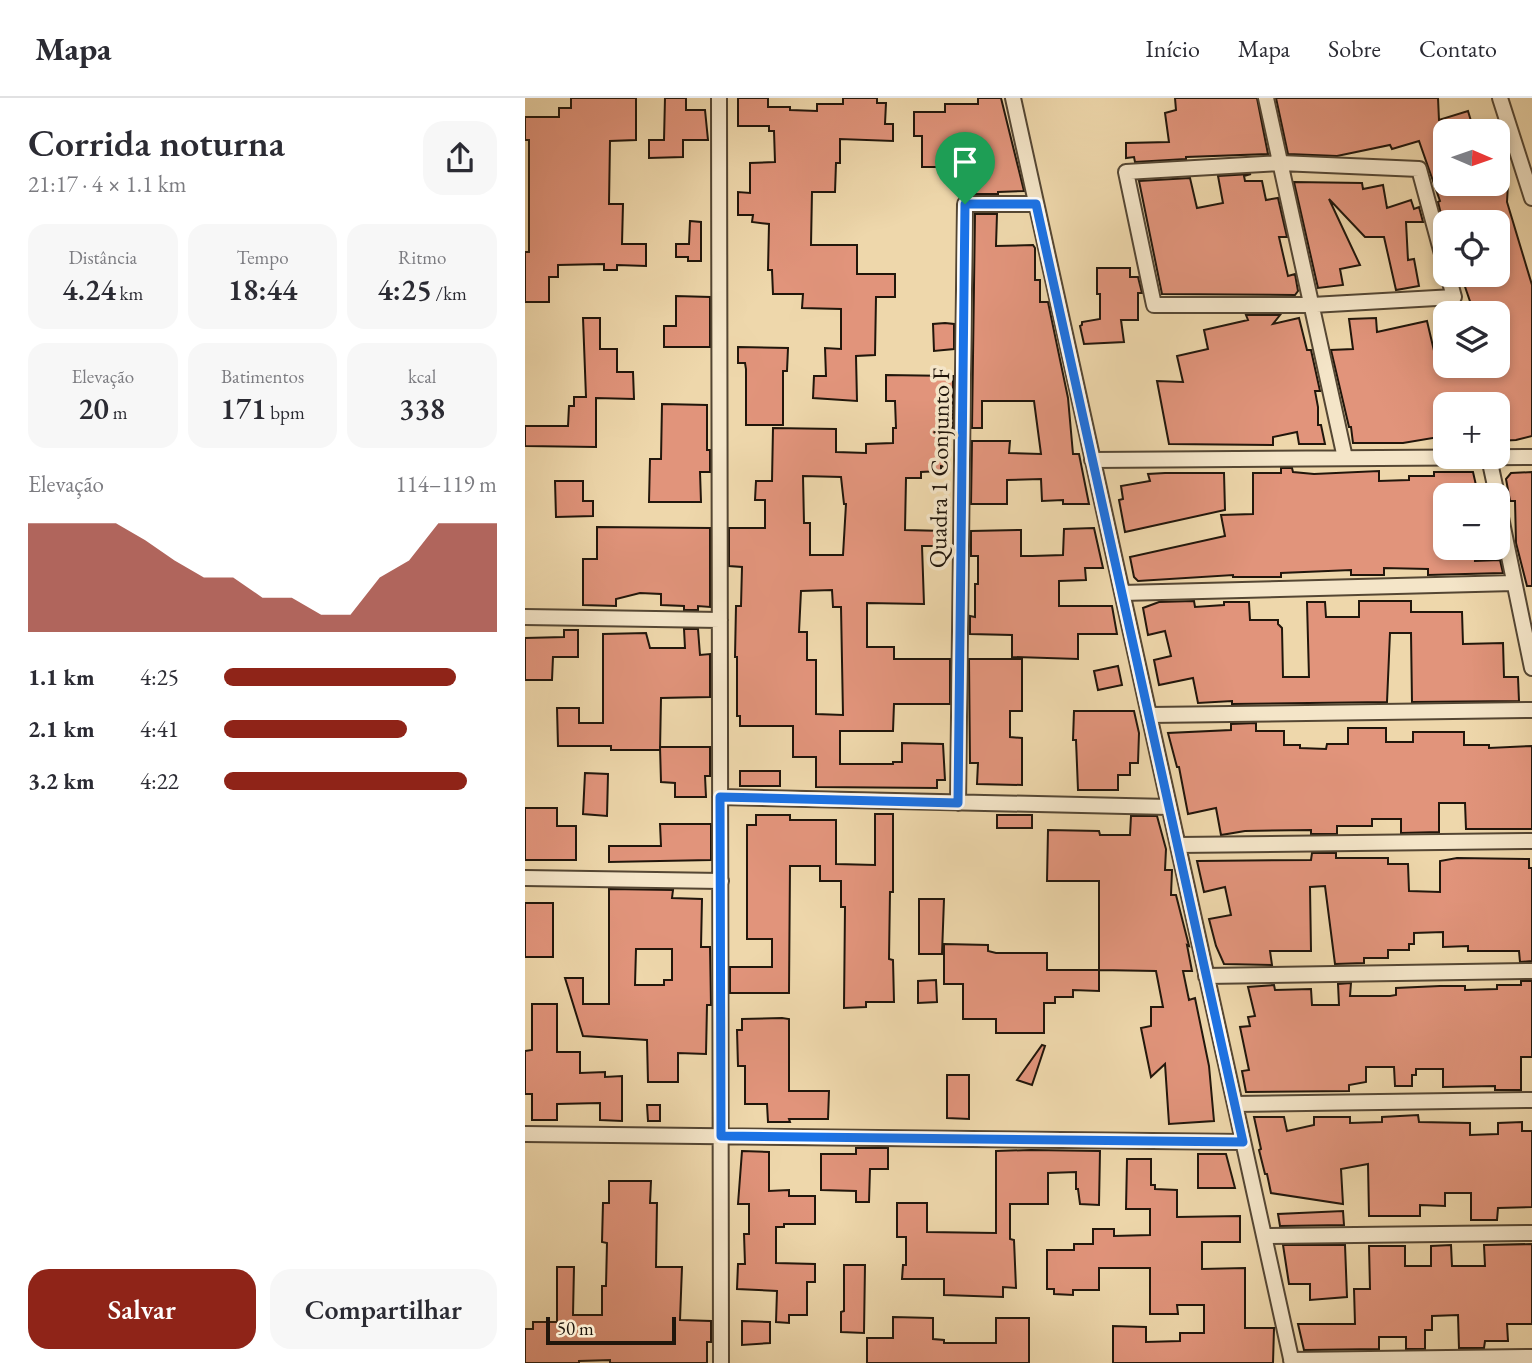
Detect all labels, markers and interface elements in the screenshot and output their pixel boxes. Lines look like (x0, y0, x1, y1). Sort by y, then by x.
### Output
text: Mapa (35, 27, 112, 70)
text: Início (1146, 33, 1200, 64)
text: Mapa (1238, 33, 1290, 64)
text: Sobre (1328, 33, 1381, 64)
text: Contato (1419, 33, 1497, 64)
text: Corrida noturna (28, 118, 285, 167)
north arrow (1433, 119, 1510, 196)
map controls (1433, 119, 1510, 560)
button: share (423, 121, 497, 195)
pin (935, 132, 995, 204)
icon: arrive (946, 143, 984, 181)
text: 21:17 · 4 × 1.1 km (28, 169, 186, 199)
button: locate (1433, 210, 1510, 287)
text: Distância (68, 245, 137, 270)
text: Tempo (236, 245, 289, 270)
text: Ritmo (398, 245, 446, 270)
text: 4.24 (62, 270, 116, 309)
text: 18:44 (228, 270, 297, 309)
text: 4:25 (377, 270, 432, 309)
text: km (116, 281, 143, 306)
text: /km (432, 281, 467, 306)
button: layers (1433, 301, 1510, 378)
text: Elevação (71, 364, 134, 389)
text: Batimentos (221, 364, 304, 389)
text: kcal (408, 364, 436, 389)
street label: Quadra 1 Conjunto F (922, 368, 956, 568)
text: 20 (78, 389, 109, 428)
text: 171 (220, 389, 266, 428)
text: 338 (399, 389, 445, 428)
button: + (1433, 392, 1510, 469)
text: m (109, 400, 128, 425)
text: bpm (266, 400, 305, 425)
text: Elevação (28, 469, 104, 499)
text: 114–119 m (396, 469, 497, 499)
button: − (1433, 483, 1510, 560)
text: 1.1 km (28, 662, 95, 692)
text: 4:25 (140, 662, 179, 692)
text: 2.1 km (28, 714, 95, 744)
text: 4:41 (140, 714, 179, 744)
text: 3.2 km (28, 766, 95, 796)
text: 4:22 (140, 766, 179, 796)
button: Salvar (28, 1269, 256, 1349)
button: Compartilhar (270, 1269, 497, 1349)
scale bar (546, 1314, 675, 1346)
text: 50 m (557, 1316, 594, 1341)

